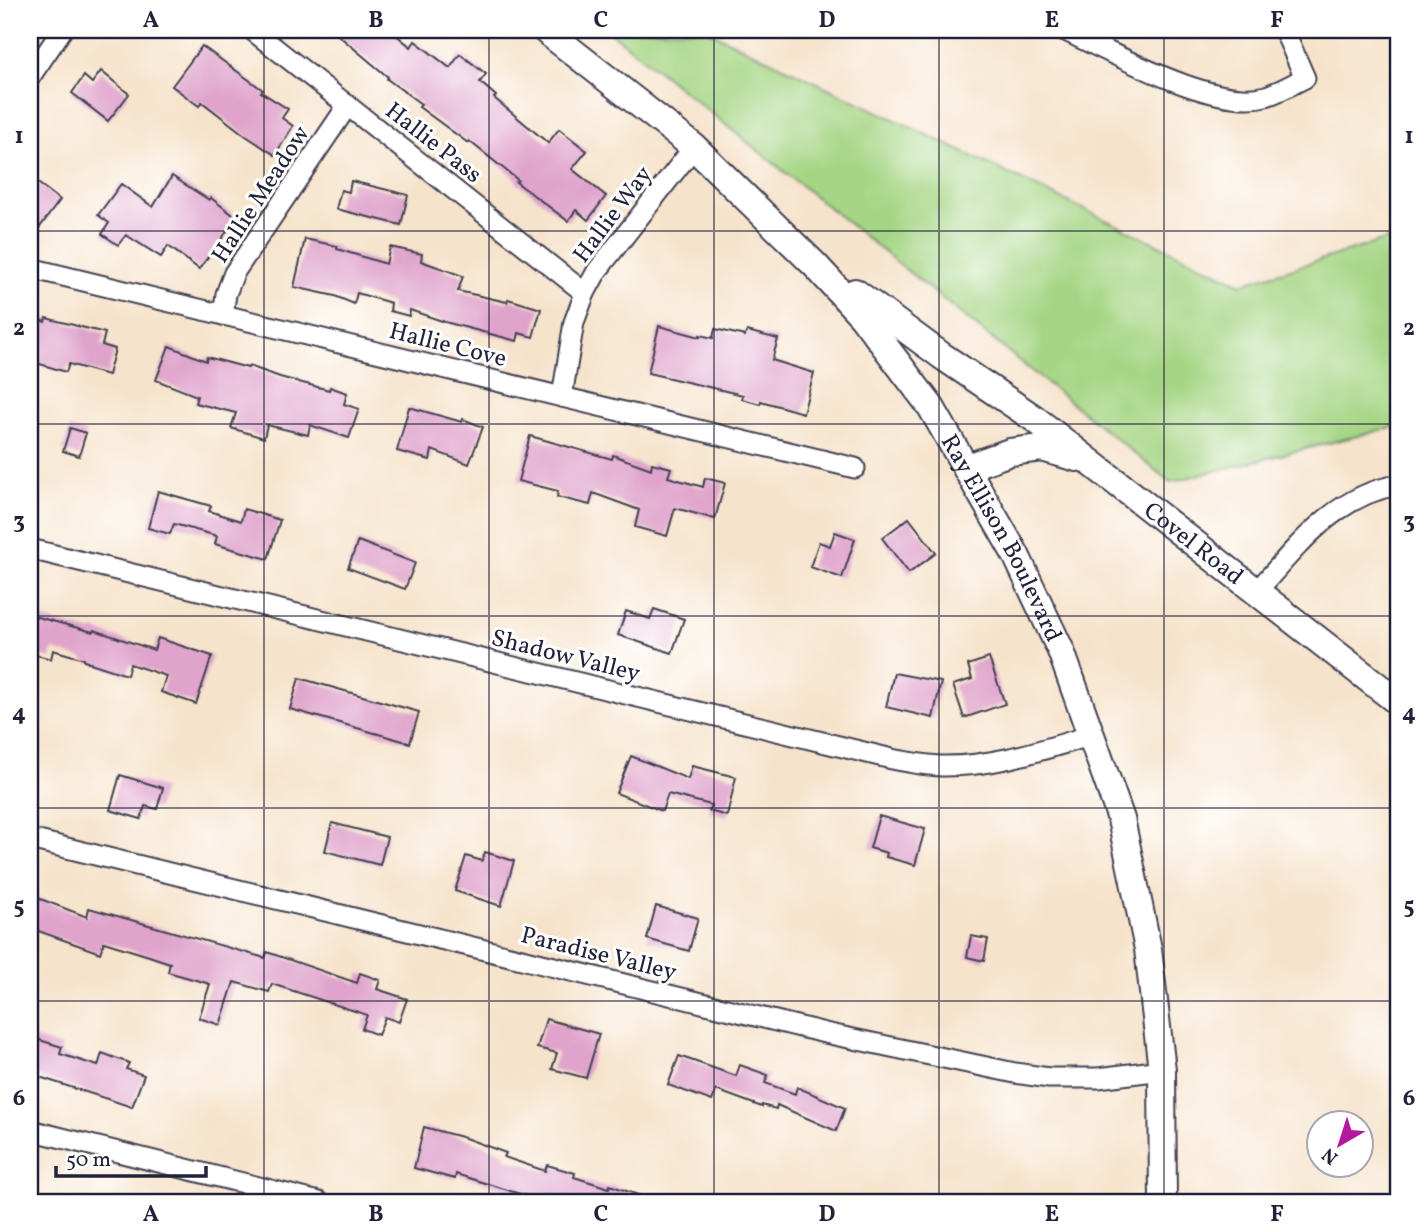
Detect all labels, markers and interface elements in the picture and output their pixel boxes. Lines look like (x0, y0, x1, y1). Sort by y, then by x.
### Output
text: A (143, 5, 159, 37)
text: B (368, 5, 384, 37)
text: C (594, 5, 608, 37)
text: D (819, 5, 836, 37)
text: E (1045, 5, 1059, 37)
text: F (1270, 5, 1284, 37)
street label: Hallie Pass (377, 95, 488, 192)
street label: Hallie Meadow (204, 119, 319, 270)
text: 1 (14, 121, 24, 153)
text: 1 (1404, 121, 1414, 153)
street label: Hallie Way (566, 160, 661, 271)
text: 2 (13, 313, 25, 345)
text: 2 (1403, 313, 1415, 345)
street label: Hallie Cove (385, 315, 510, 377)
street label: Ray Ellison Boulevard (931, 429, 1069, 648)
street label: Covel Road (1136, 495, 1250, 594)
text: 3 (13, 506, 25, 538)
text: 3 (1403, 506, 1415, 538)
street label: Shadow Valley (488, 622, 643, 692)
text: 4 (12, 698, 26, 730)
text: 4 (1402, 698, 1416, 730)
text: 5 (13, 891, 25, 923)
text: 5 (1403, 891, 1415, 923)
street label: Paradise Valley (517, 919, 680, 991)
text: 6 (13, 1083, 25, 1115)
text: 6 (1403, 1083, 1415, 1115)
north arrow (1306, 1110, 1376, 1180)
scale bar (56, 1134, 206, 1178)
text: N (1317, 1141, 1344, 1170)
text: 50 m (66, 1146, 111, 1175)
text: A (143, 1199, 159, 1231)
text: B (368, 1199, 384, 1231)
text: C (594, 1199, 608, 1231)
text: D (819, 1199, 836, 1231)
text: E (1045, 1199, 1059, 1231)
text: F (1270, 1199, 1284, 1231)

